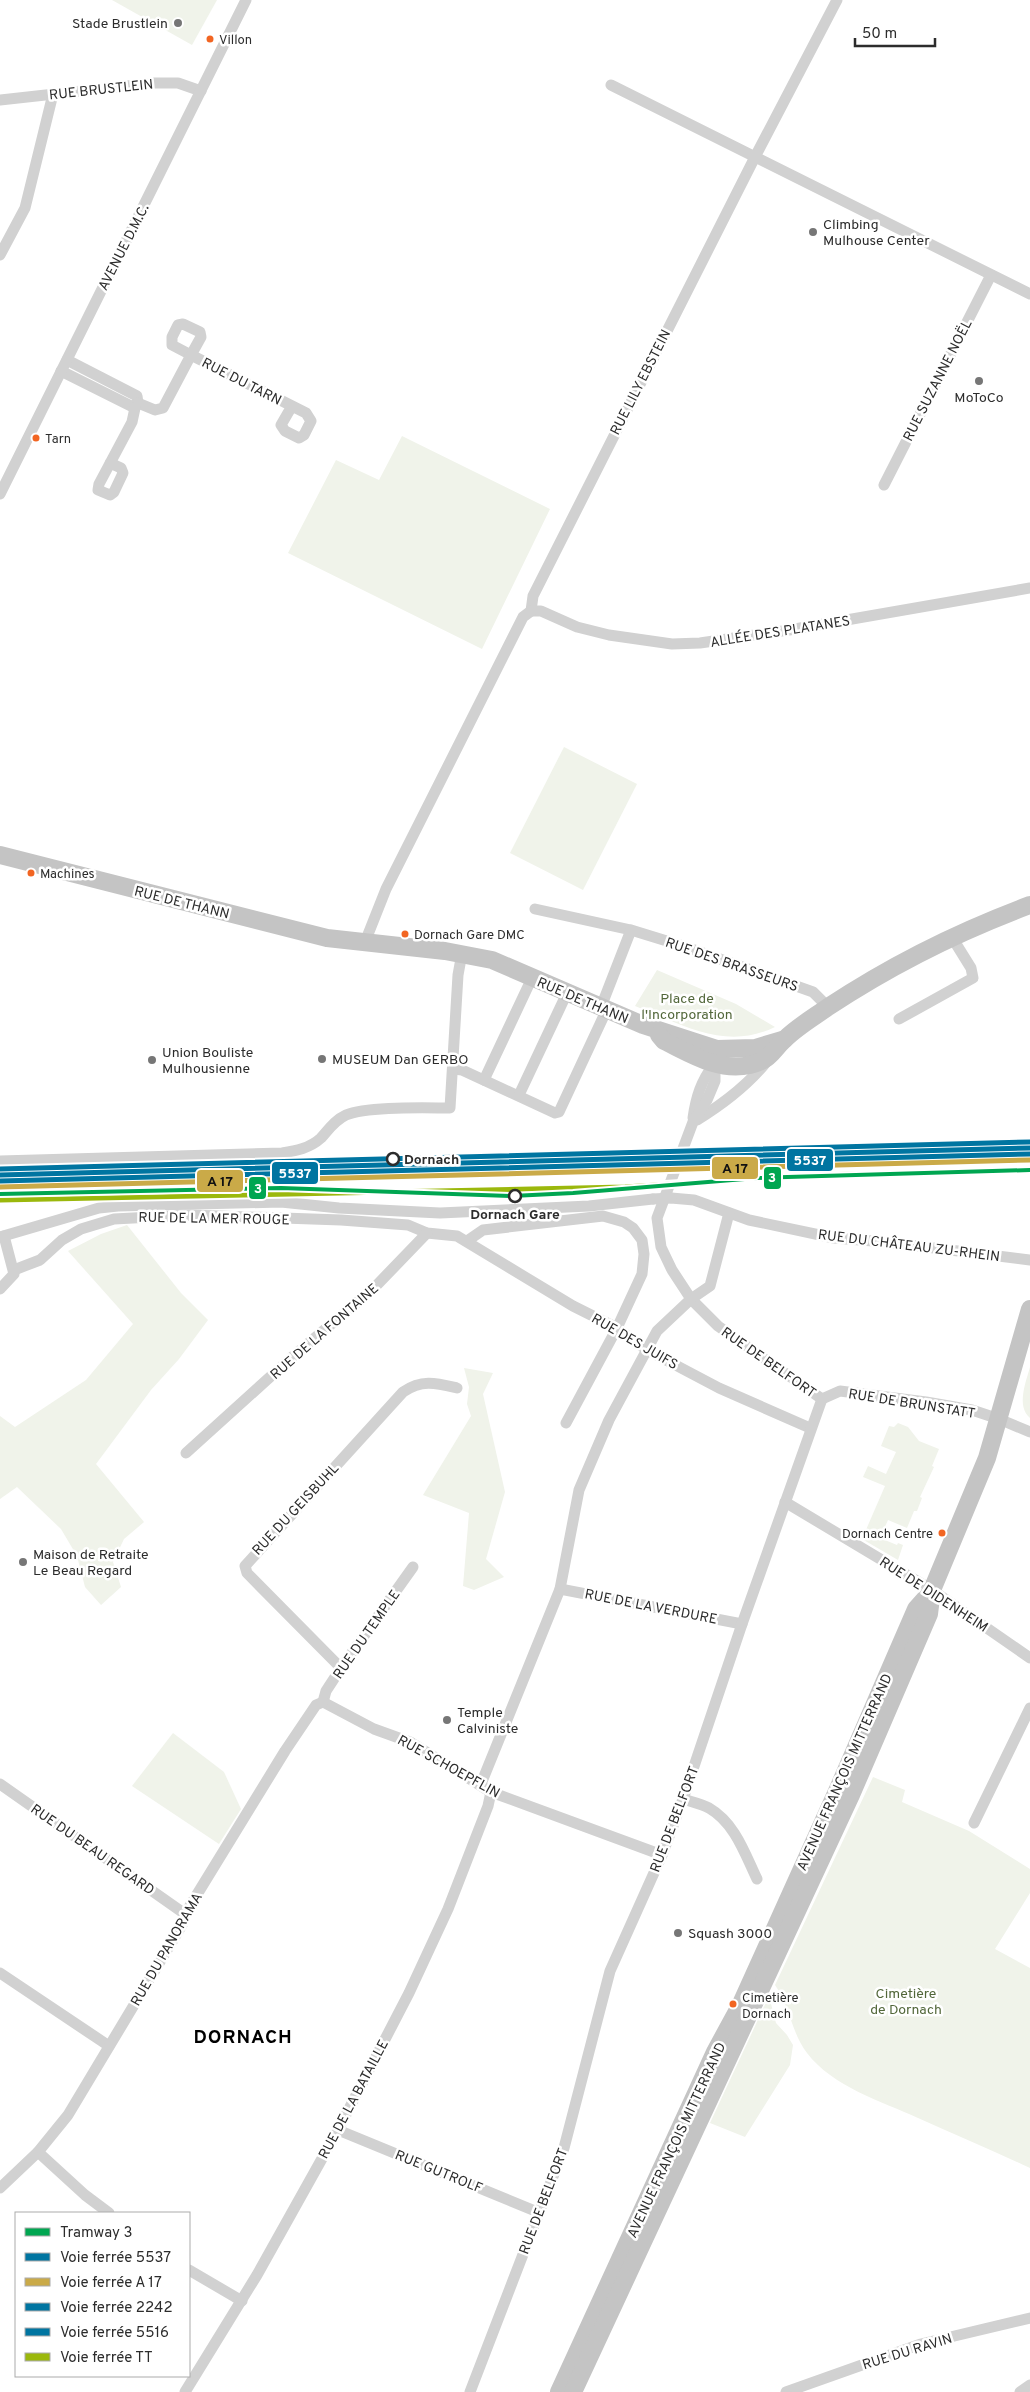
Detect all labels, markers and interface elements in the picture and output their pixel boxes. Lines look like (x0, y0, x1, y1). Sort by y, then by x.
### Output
scale bar (855, 15, 935, 47)
place label: Stade Brustlein (72, 16, 168, 33)
marker: Stade Brustlein (172, 17, 184, 29)
text: 50 m (862, 25, 897, 44)
place label: Villon (219, 33, 252, 49)
marker: Villon (205, 34, 215, 44)
street label: RUE BRUSTLEIN (48, 77, 154, 104)
street label: AVENUE D.M.C. (95, 202, 153, 294)
place label: Climbing Mulhouse Center (823, 217, 930, 250)
marker: Climbing Mulhouse Center (807, 226, 819, 238)
street label: RUE SUZANNE NOËL (899, 316, 976, 444)
street label: RUE LILY EBSTEIN (607, 327, 675, 438)
street label: RUE DU TARN (199, 355, 284, 410)
marker: MoToCo (973, 375, 985, 387)
place label: MoToCo (954, 390, 1004, 407)
place label: Tarn (45, 432, 71, 448)
marker: Tarn (31, 433, 41, 443)
street label: ALLÉE DES PLATANES (709, 612, 851, 652)
place label: Machines (40, 867, 95, 883)
marker: Machines (26, 868, 36, 878)
street label: RUE DE THANN (132, 883, 231, 924)
place label: Dornach Gare DMC (414, 928, 525, 944)
marker: Dornach Gare DMC (400, 929, 410, 939)
street label: RUE DES BRASSEURS (663, 935, 800, 996)
street label: RUE DE THANN (534, 974, 631, 1028)
park label: Place de l'Incorporation (641, 991, 733, 1024)
place label: Union Bouliste Mulhousienne (162, 1045, 253, 1078)
place label: MUSEUM Dan GERBO (332, 1052, 469, 1069)
marker: MUSEUM Dan GERBO (316, 1053, 328, 1065)
marker: Union Bouliste Mulhousienne (146, 1054, 158, 1066)
line badge: 5537 (786, 1148, 834, 1172)
marker: Dornach (386, 1152, 400, 1166)
place label: Dornach (404, 1152, 459, 1169)
text: 5537 (794, 1153, 826, 1170)
line badge: A 17 (711, 1156, 759, 1180)
line badge: 5537 (271, 1161, 319, 1185)
text: A 17 (722, 1161, 748, 1178)
text: 5537 (279, 1166, 311, 1183)
line badge: 3 (763, 1166, 782, 1190)
line badge: A 17 (196, 1169, 244, 1193)
text: 3 (768, 1170, 776, 1187)
text: A 17 (207, 1174, 233, 1191)
line badge: 3 (248, 1176, 267, 1200)
text: 3 (254, 1181, 262, 1198)
marker: Dornach Gare (508, 1189, 522, 1203)
place label: Dornach Gare (470, 1207, 560, 1224)
street label: RUE DE LA MER ROUGE (138, 1210, 290, 1229)
street label: RUE DU CHÂTEAU ZU-RHEIN (817, 1226, 1001, 1266)
street label: RUE DE LA FONTAINE (267, 1281, 383, 1384)
street label: RUE DES JUIFS (588, 1311, 681, 1374)
street label: RUE DE BELFORT (717, 1324, 819, 1402)
street label: RUE DE BRUNSTATT (847, 1386, 977, 1423)
street label: RUE DU GEISBUHL (249, 1460, 343, 1560)
place label: Dornach Centre (842, 1527, 933, 1543)
marker: Dornach Centre (937, 1528, 947, 1538)
place label: Maison de Retraite Le Beau Regard (33, 1547, 149, 1580)
street label: RUE DE DIDENHEIM (876, 1554, 991, 1637)
marker: Maison de Retraite Le Beau Regard (17, 1556, 29, 1568)
street label: RUE DE LA VERDURE (583, 1586, 718, 1629)
street label: RUE DU TEMPLE (330, 1587, 404, 1683)
street label: AVENUE FRANÇOIS MITTERRAND (794, 1671, 897, 1874)
place label: Temple Calviniste (457, 1705, 518, 1738)
marker: Temple Calviniste (441, 1714, 453, 1726)
street label: RUE SCHOEPFLIN (394, 1732, 502, 1802)
street label: RUE DE BELFORT (647, 1764, 703, 1875)
street label: RUE DU BEAU REGARD (27, 1801, 157, 1899)
street label: RUE DU PANORAMA (128, 1890, 207, 2010)
place label: Squash 3000 (688, 1926, 772, 1943)
marker: Squash 3000 (672, 1927, 684, 1939)
park label: Cimetière de Dornach (870, 1986, 942, 2019)
place label: Cimetière Dornach (742, 1991, 798, 2023)
marker: Cimetière Dornach (728, 1999, 738, 2009)
district label: DORNACH (193, 2026, 293, 2050)
street label: RUE DE LA BATAILLE (316, 2037, 393, 2162)
street label: AVENUE FRANÇOIS MITTERRAND (624, 2040, 730, 2241)
street label: RUE DE BELFORT (516, 2146, 572, 2257)
street label: RUE GUTROLF (392, 2147, 485, 2198)
legend (15, 2212, 190, 2377)
text: Tramway 3 (60, 2224, 133, 2243)
text: Voie ferrée 5537 (60, 2249, 171, 2268)
text: Voie ferrée A 17 (60, 2274, 162, 2293)
text: Voie ferrée 2242 (60, 2299, 173, 2318)
text: Voie ferrée 5516 (60, 2324, 169, 2343)
street label: RUE DU RAVIN (860, 2331, 954, 2374)
text: Voie ferrée TT (60, 2349, 153, 2368)

